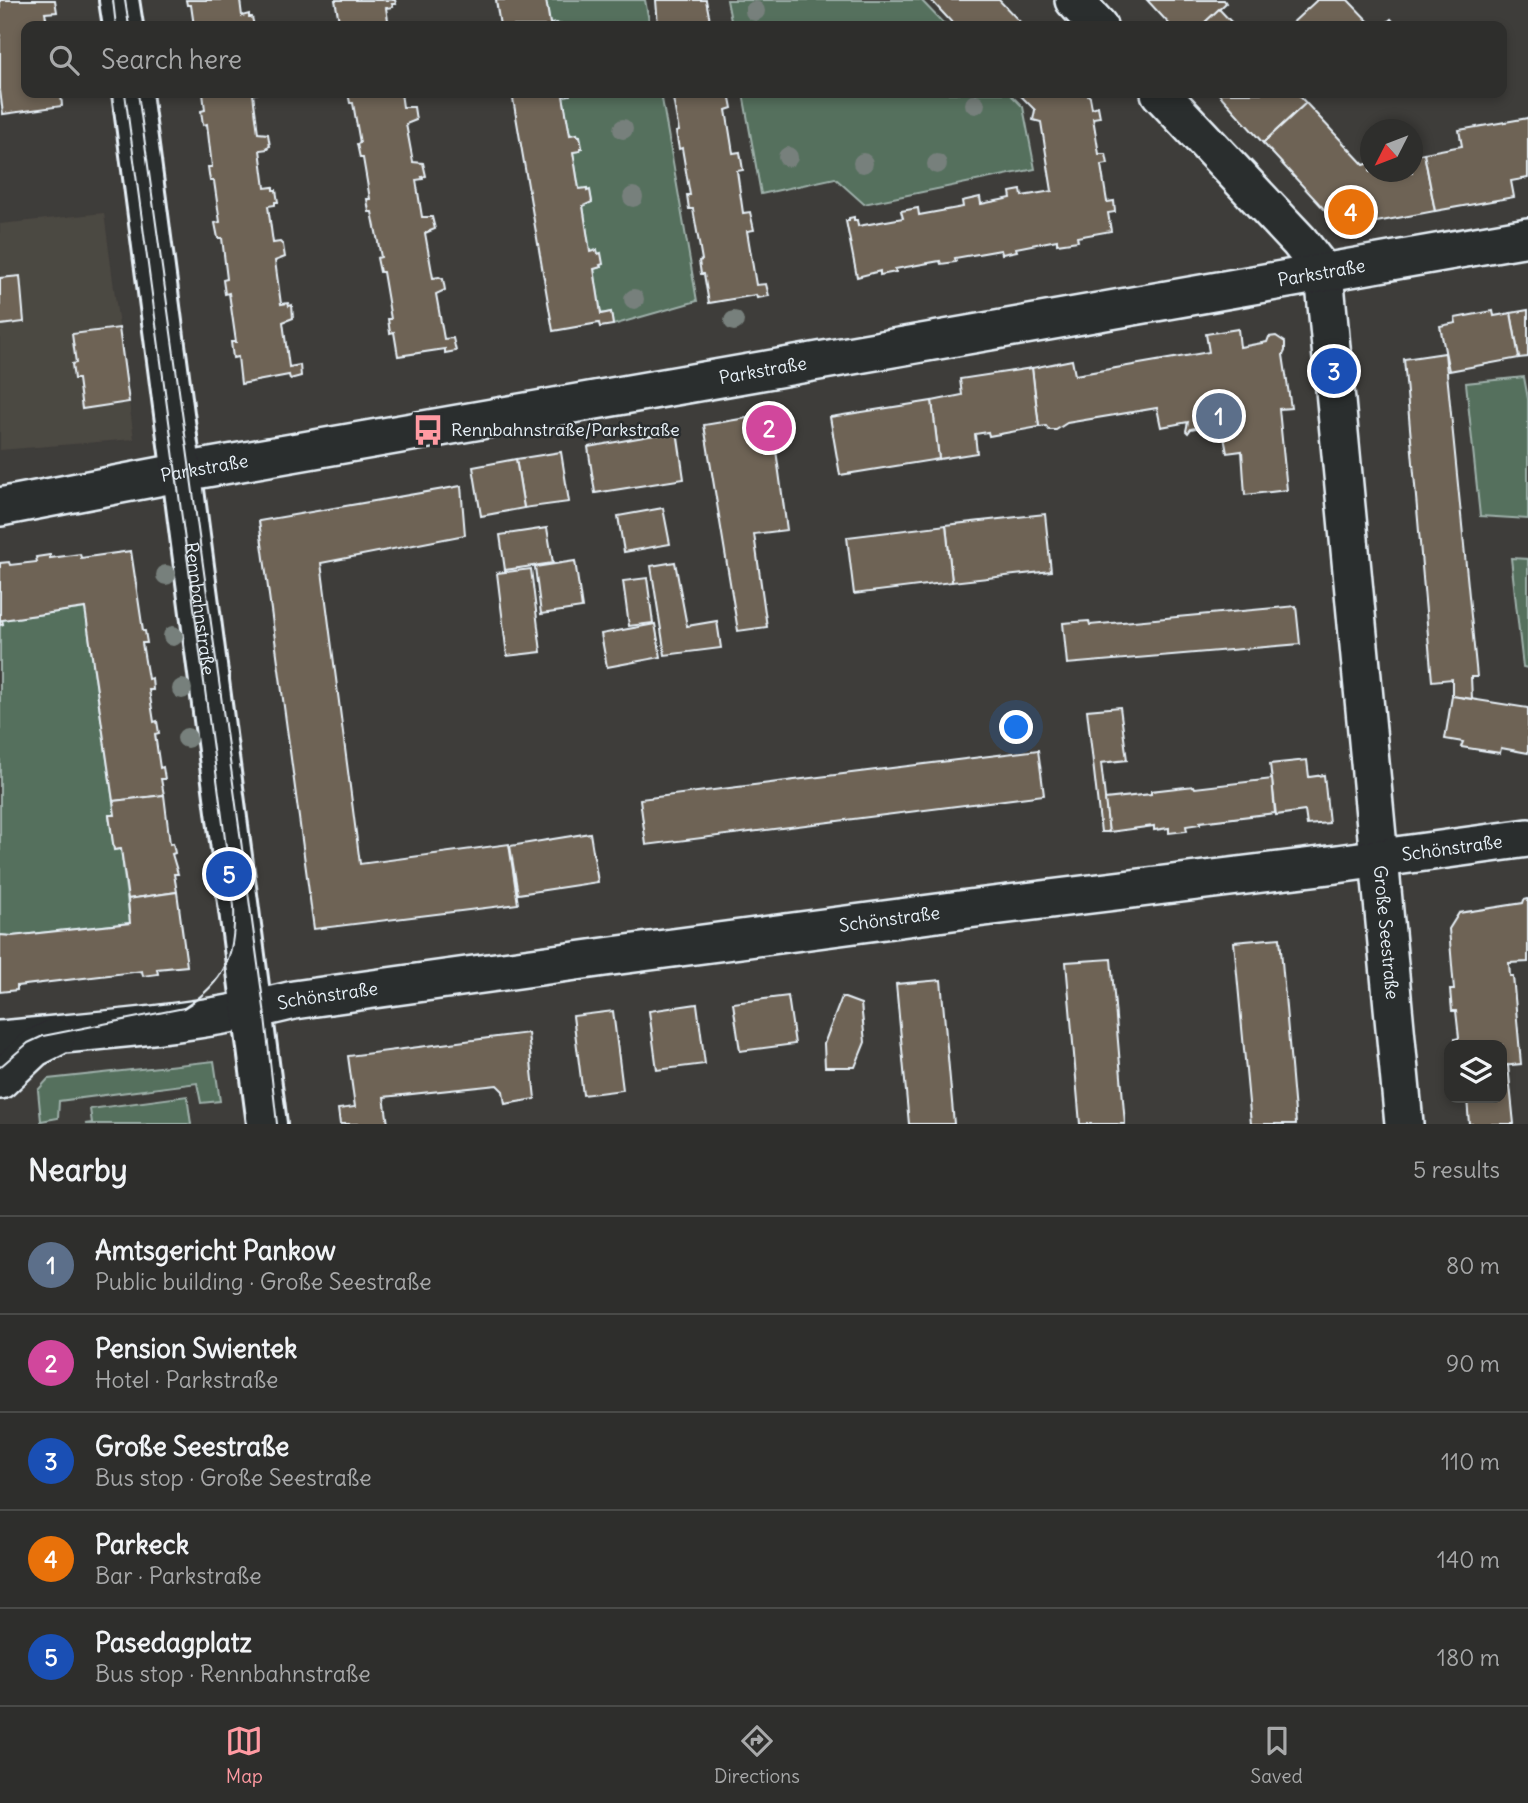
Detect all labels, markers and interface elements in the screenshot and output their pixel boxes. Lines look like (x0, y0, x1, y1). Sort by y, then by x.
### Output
search box (21, 21, 1507, 98)
icon: search (45, 41, 83, 79)
text: Search here (101, 43, 242, 76)
north arrow (1360, 119, 1423, 182)
pin: 4 (1328, 186, 1374, 238)
street label: Parkstraße (1276, 254, 1367, 292)
pin: 3 (1311, 345, 1357, 397)
street label: Parkstraße (717, 351, 808, 389)
pin: 1 (1196, 390, 1242, 442)
pin: 2 (746, 402, 792, 454)
bus stop icon: Rennbahnstraße/Parkstraße (411, 413, 445, 447)
place label: Rennbahnstraße/Parkstraße (451, 418, 680, 441)
street label: Parkstraße (159, 449, 250, 487)
street label: Rennbahnstraße (180, 541, 220, 676)
your location (999, 710, 1033, 744)
street label: Schönstraße (1400, 830, 1504, 866)
pin: 5 (206, 848, 252, 900)
street label: Große Seestraße (1369, 864, 1404, 1000)
street label: Schönstraße (838, 901, 941, 937)
street label: Schönstraße (275, 977, 379, 1015)
map controls (1444, 1040, 1507, 1103)
button: layers (1444, 1040, 1507, 1103)
text: Nearby (28, 1151, 128, 1189)
text: 5 results (1413, 1155, 1500, 1184)
text: Amtsgericht Pankow (95, 1234, 336, 1267)
text: 1 (46, 1251, 56, 1280)
text: 80 m (1446, 1251, 1500, 1280)
text: Public building · Große Seestraße (95, 1267, 432, 1296)
text: Pension Swientek (95, 1332, 297, 1365)
text: 2 (45, 1349, 57, 1378)
text: 90 m (1446, 1349, 1500, 1378)
text: Hotel · Parkstraße (95, 1365, 278, 1394)
text: Große Seestraße (95, 1430, 289, 1463)
text: 3 (44, 1447, 58, 1476)
text: 110 m (1441, 1447, 1500, 1476)
text: Bus stop · Große Seestraße (95, 1463, 372, 1492)
text: Parkeck (95, 1528, 189, 1561)
text: 4 (44, 1545, 58, 1574)
text: 140 m (1437, 1545, 1500, 1574)
text: Bar · Parkstraße (95, 1561, 262, 1590)
text: Pasedagplatz (95, 1626, 252, 1659)
text: 5 (44, 1643, 58, 1672)
text: 180 m (1437, 1643, 1500, 1672)
text: Bus stop · Rennbahnstraße (95, 1659, 371, 1688)
tab: Map (225, 1722, 263, 1788)
tab: Directions (714, 1722, 800, 1788)
tab: Saved (1251, 1722, 1303, 1788)

